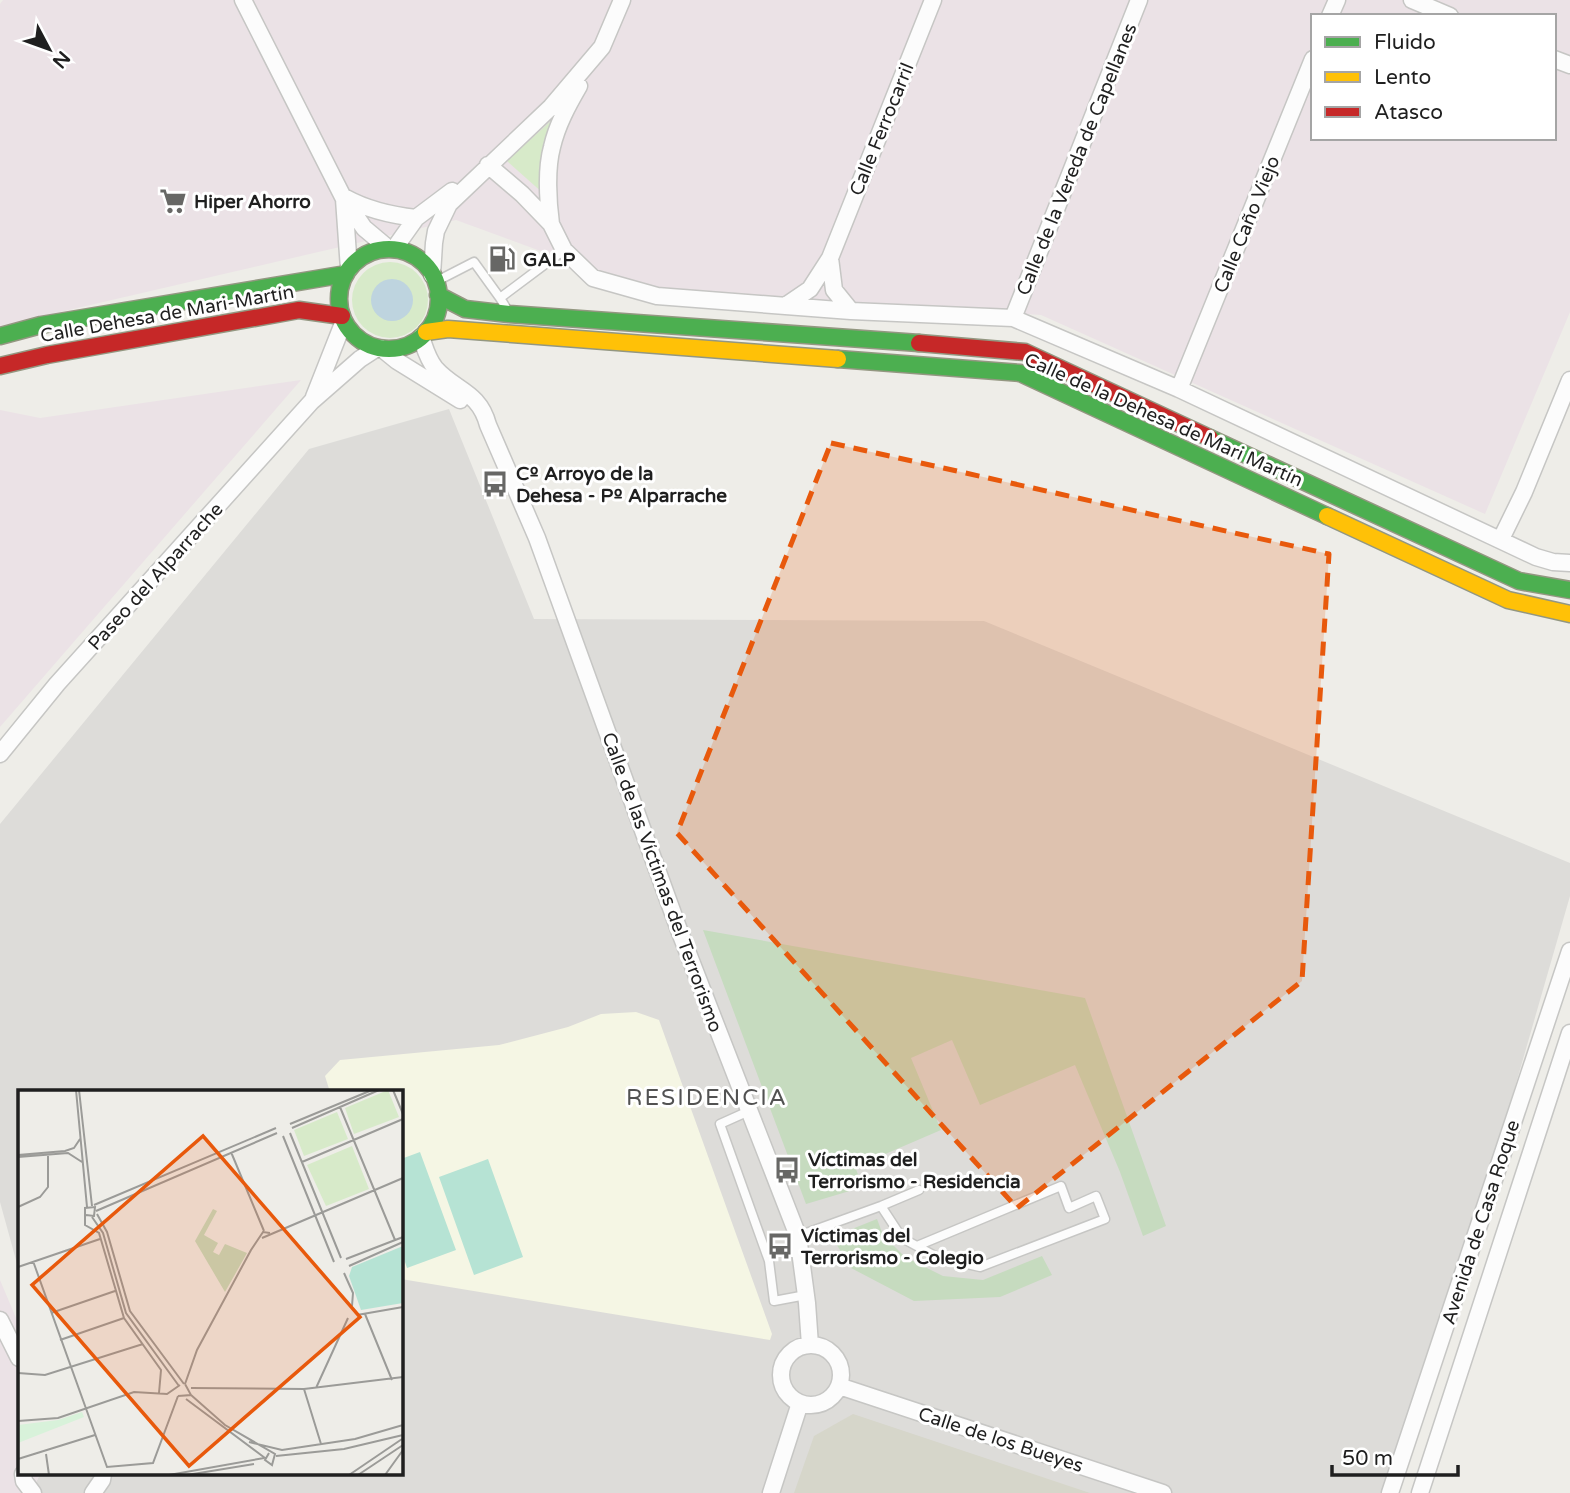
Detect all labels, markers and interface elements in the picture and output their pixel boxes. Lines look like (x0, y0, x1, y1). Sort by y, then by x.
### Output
north arrow (14, 14, 84, 84)
legend (1311, 14, 1556, 140)
street label: Calle de la Vereda de Capellanes (1012, 20, 1142, 299)
text: Fluido (1374, 30, 1436, 55)
text: N (48, 47, 74, 72)
street label: Calle Ferrocarril (845, 60, 919, 199)
text: Lento (1374, 65, 1431, 90)
text: Atasco (1374, 100, 1443, 125)
street label: Calle Caño Viejo (1209, 153, 1284, 296)
supermarket icon: Hiper Ahorro (158, 186, 188, 216)
place label: Hiper Ahorro (194, 191, 311, 214)
fuel station icon: GALP (487, 244, 517, 274)
place label: GALP (523, 249, 576, 271)
street label: Calle Dehesa de Mari-Martín (39, 281, 296, 347)
street label: Calle de la Dehesa de Mari Martín (1021, 348, 1306, 491)
place label: Cº Arroyo de la Dehesa - Pº Alparrache (516, 463, 727, 508)
bus stop icon: Cº Arroyo de la Dehesa - Pº Alparrache (480, 469, 510, 499)
street label: Paseo del Alparrache (84, 498, 228, 655)
street label: Calle de las Víctimas del Terrorismo (597, 729, 727, 1035)
district label: RESIDENCIA (626, 1084, 788, 1112)
inset map (18, 1090, 402, 1476)
street label: Avenida de Casa Roque (1437, 1117, 1524, 1327)
place label: Víctimas del Terrorismo - Residencia (807, 1149, 1021, 1193)
bus stop icon: Víctimas del Terrorismo - Residencia (772, 1155, 802, 1185)
place label: Víctimas del Terrorismo - Colegio (800, 1225, 984, 1270)
bus stop icon: Víctimas del Terrorismo - Colegio (765, 1231, 795, 1261)
street label: Calle de los Bueyes (915, 1403, 1086, 1477)
scale bar (1332, 1434, 1458, 1478)
text: 50 m (1342, 1446, 1393, 1471)

